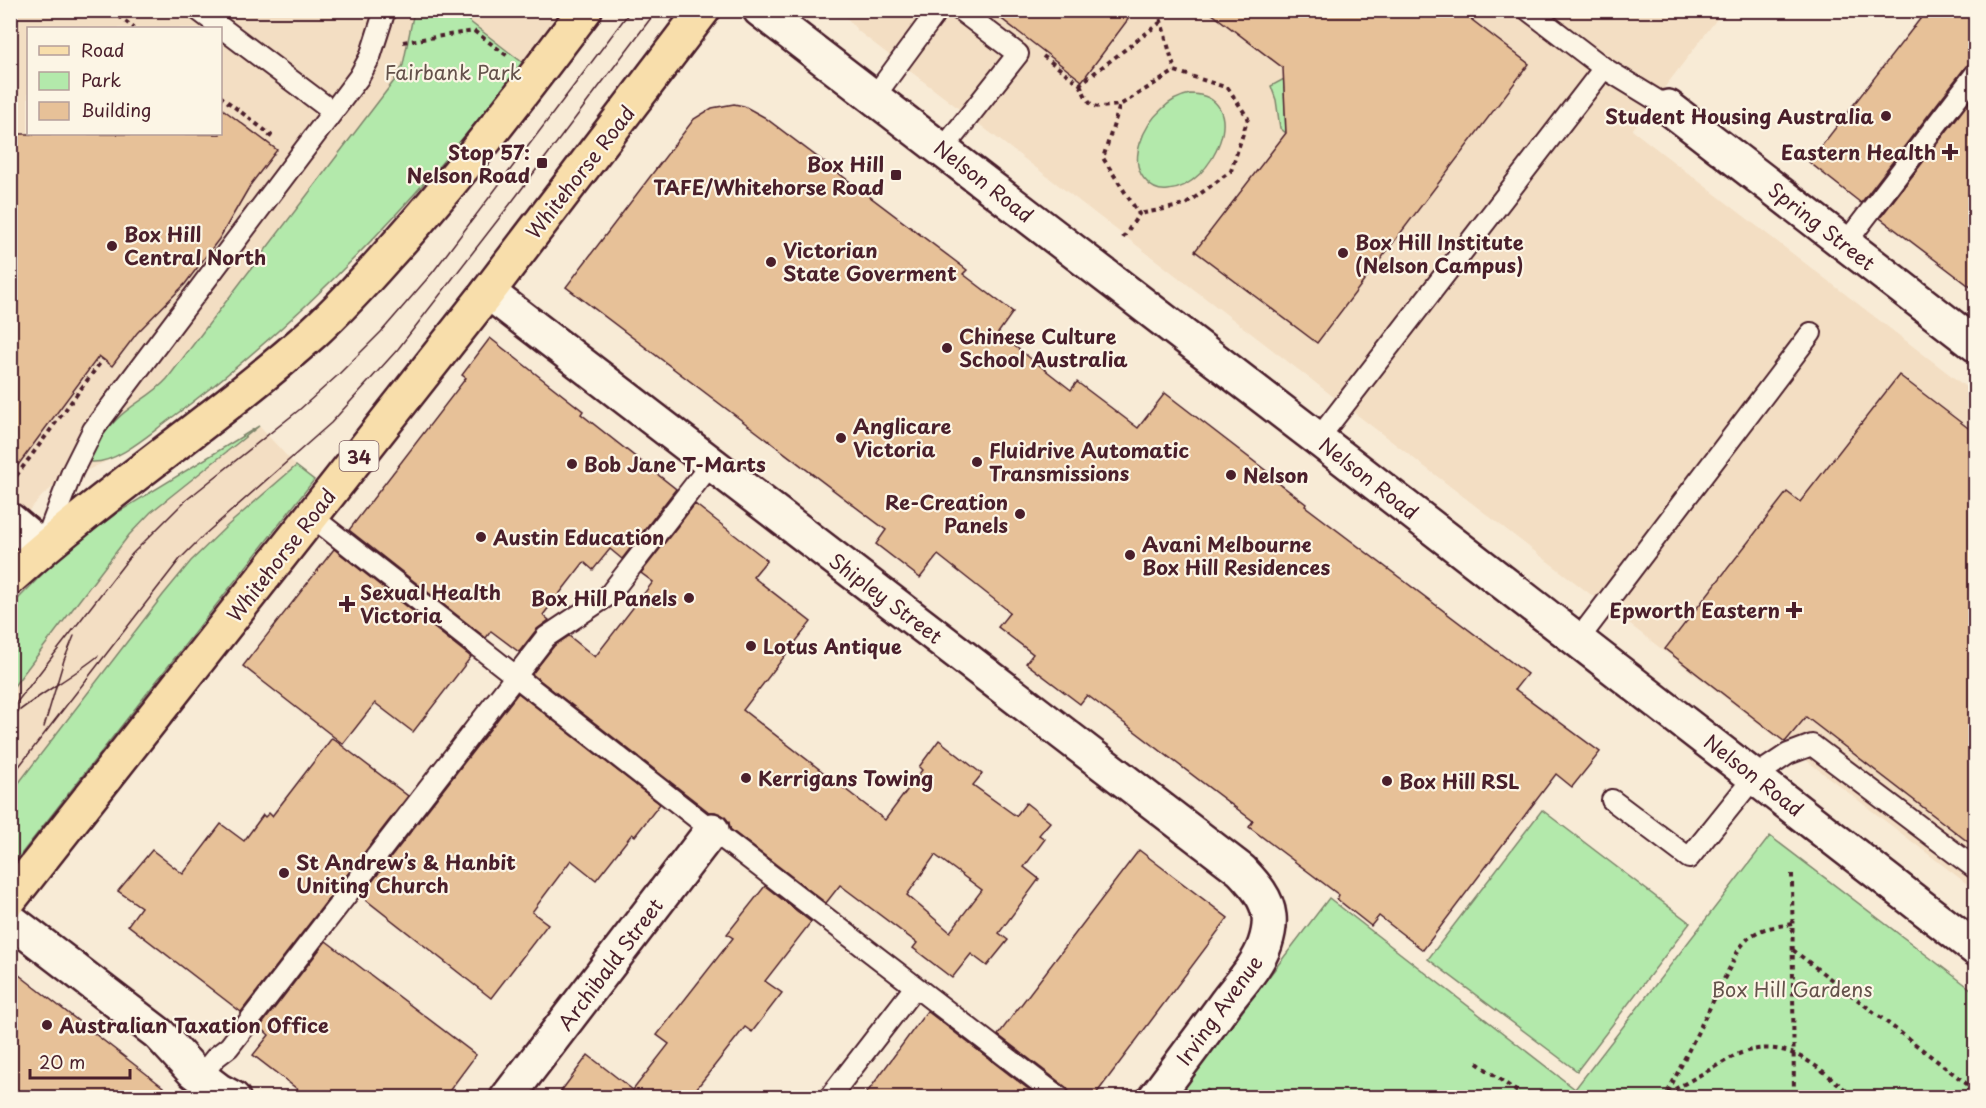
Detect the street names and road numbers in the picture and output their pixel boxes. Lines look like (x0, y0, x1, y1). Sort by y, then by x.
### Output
street label: Whitehorse Road (518, 99, 642, 245)
street label: Nelson Road (928, 133, 1040, 229)
street label: Spring Street (1762, 175, 1882, 277)
street label: Nelson Road (1313, 430, 1425, 526)
road number: 34 (340, 441, 378, 471)
street label: Whitehorse Road (219, 482, 343, 628)
street label: Shipley Street (823, 545, 949, 651)
street label: Nelson Road (1698, 727, 1810, 823)
street label: Archibald Street (550, 892, 670, 1036)
street label: Irving Avenue (1169, 948, 1269, 1071)

